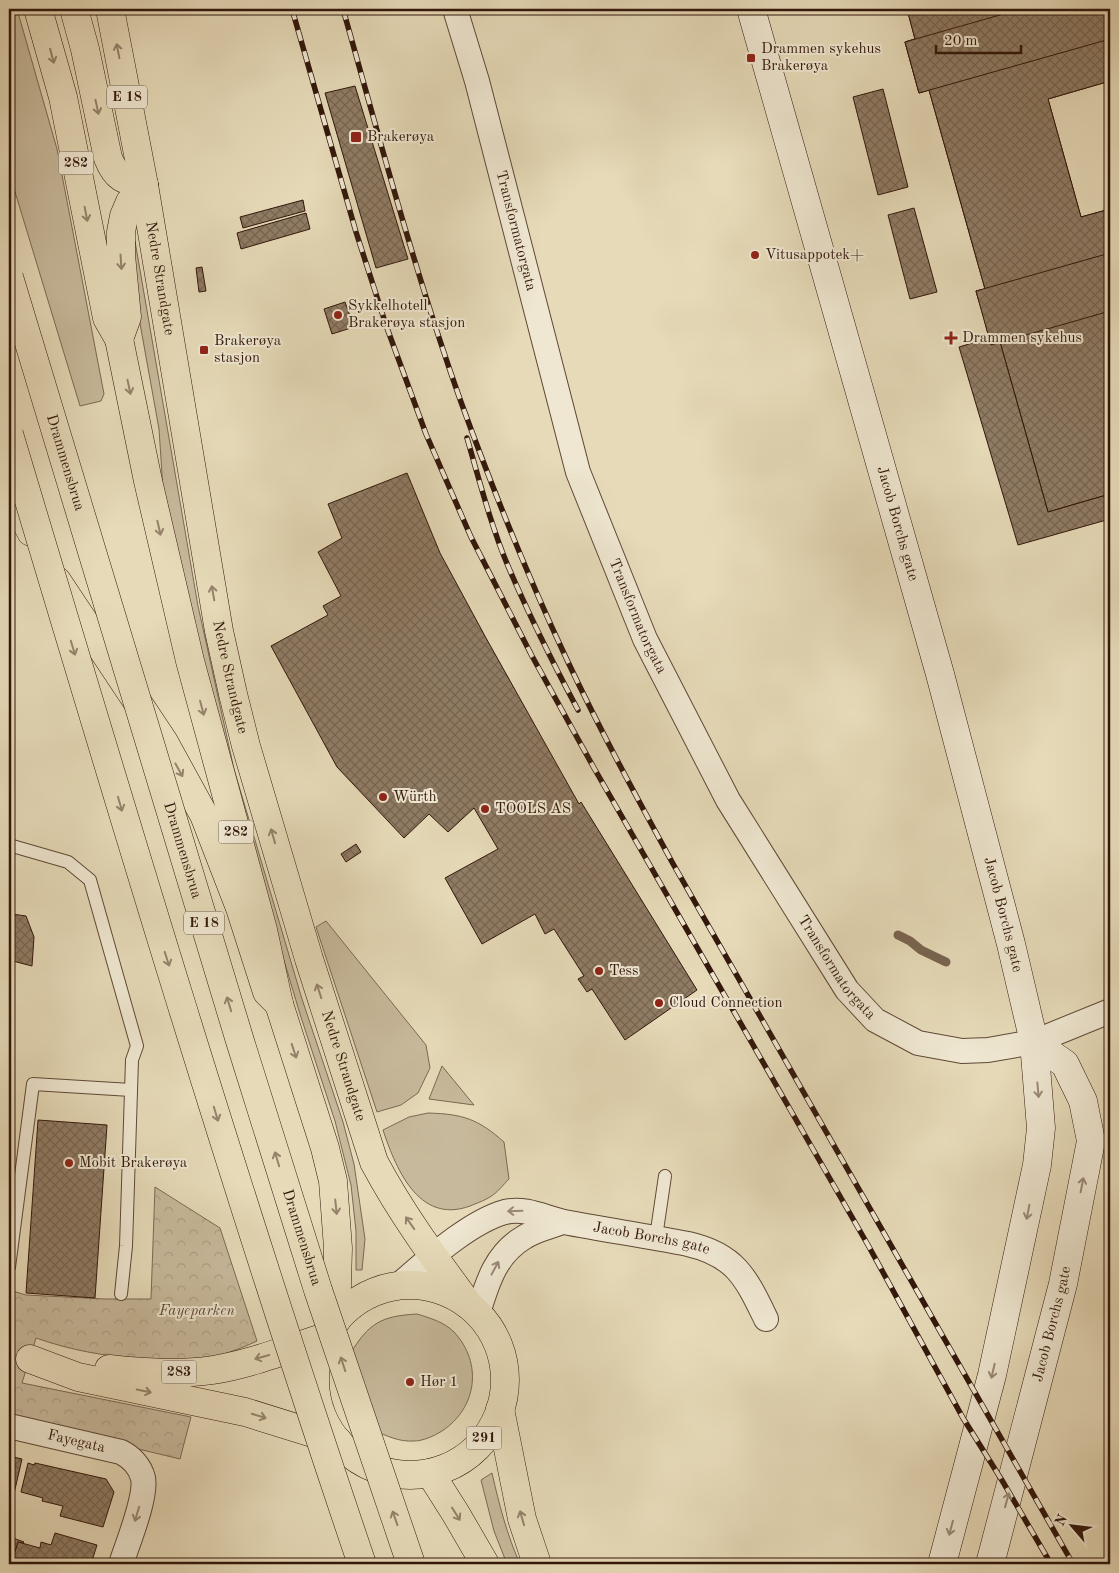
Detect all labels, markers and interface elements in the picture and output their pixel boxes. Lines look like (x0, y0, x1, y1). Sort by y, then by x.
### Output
scale bar (936, 22, 1022, 54)
text: 20 m (944, 34, 978, 49)
place label: Drammen sykehus Brakerøya (761, 42, 881, 74)
one-way arrow (113, 43, 123, 59)
one-way arrow (48, 47, 57, 63)
marker: Drammen sykehus Brakerøya (745, 52, 757, 64)
road number: E 18 (107, 85, 147, 108)
one-way arrow (93, 99, 102, 115)
marker: Brakerøya (349, 130, 363, 144)
place label: Brakerøya (367, 130, 435, 145)
road number: 282 (58, 152, 94, 174)
street label: Transformatorgata (493, 169, 539, 293)
one-way arrow (82, 206, 92, 222)
street label: Nedre Strandgate (143, 220, 177, 337)
place label: Vitusappotek+ (765, 248, 864, 263)
marker: Vitusappotek+ (749, 249, 761, 261)
one-way arrow (117, 254, 126, 270)
place label: Sykkelhotell Brakerøya stasjon (348, 299, 465, 331)
marker: Sykkelhotell Brakerøya stasjon (332, 309, 344, 321)
marker: Drammen sykehus (944, 331, 958, 345)
place label: Drammen sykehus (962, 331, 1082, 346)
place label: Brakerøya stasjon (214, 334, 282, 366)
marker: Brakerøya stasjon (198, 344, 210, 356)
one-way arrow (125, 378, 134, 394)
street label: Drammensbrua (44, 413, 87, 513)
street label: Jacob Borchs gate (874, 465, 921, 583)
one-way arrow (155, 520, 164, 536)
street label: Transformatorgata (606, 556, 669, 677)
one-way arrow (208, 585, 218, 601)
street label: Nedre Strandgate (210, 620, 250, 735)
one-way arrow (69, 640, 79, 656)
one-way arrow (198, 700, 207, 716)
one-way arrow (175, 762, 185, 776)
place label: Würth (393, 790, 437, 805)
marker: Würth (377, 791, 389, 803)
one-way arrow (116, 795, 126, 811)
street label: Drammensbrua (161, 800, 204, 901)
place label: TOOLS AS (495, 802, 571, 817)
marker: TOOLS AS (479, 803, 491, 815)
road number: 282 (218, 820, 254, 844)
one-way arrow (267, 828, 277, 844)
street label: Jacob Borchs gate (981, 855, 1025, 974)
road number: E 18 (184, 911, 224, 934)
street label: Transformatorgata (795, 913, 879, 1023)
one-way arrow (163, 951, 172, 967)
place label: Tess (609, 964, 639, 979)
marker: Tess (593, 965, 605, 977)
one-way arrow (313, 984, 323, 1000)
place label: Cloud Connection (669, 996, 783, 1011)
one-way arrow (224, 997, 233, 1013)
marker: Cloud Connection (653, 997, 665, 1009)
street label: Nedre Strandgate (318, 1009, 368, 1123)
one-way arrow (289, 1043, 299, 1059)
one-way arrow (1033, 1082, 1043, 1098)
one-way arrow (211, 1106, 221, 1122)
one-way arrow (272, 1152, 282, 1168)
place label: Mobit Brakerøya (79, 1156, 188, 1171)
marker: Mobit Brakerøya (63, 1157, 75, 1169)
one-way arrow (1078, 1177, 1088, 1193)
street label: Drammensbrua (279, 1188, 324, 1288)
one-way arrow (331, 1199, 340, 1215)
one-way arrow (1022, 1204, 1032, 1220)
one-way arrow (508, 1207, 524, 1216)
one-way arrow (405, 1216, 415, 1230)
street label: Jacob Borchs gate (592, 1220, 712, 1258)
one-way arrow (490, 1260, 500, 1275)
street label: Jacob Borchs gate (1030, 1265, 1074, 1383)
park label: Fayeparken (158, 1304, 235, 1319)
one-way arrow (254, 1353, 270, 1363)
one-way arrow (338, 1357, 347, 1372)
road number: 283 (162, 1360, 196, 1384)
one-way arrow (988, 1363, 997, 1379)
place label: Hør 1 (420, 1375, 458, 1390)
marker: Hør 1 (404, 1376, 416, 1388)
one-way arrow (135, 1387, 151, 1396)
one-way arrow (251, 1412, 267, 1422)
road number: 291 (466, 1426, 502, 1450)
street label: Fayegata (46, 1428, 107, 1456)
one-way arrow (1003, 1493, 1012, 1509)
north arrow (1046, 1500, 1096, 1550)
one-way arrow (131, 1505, 141, 1521)
one-way arrow (451, 1506, 461, 1520)
one-way arrow (517, 1510, 526, 1526)
one-way arrow (390, 1511, 399, 1526)
text: N (1053, 1512, 1070, 1528)
one-way arrow (946, 1520, 956, 1536)

